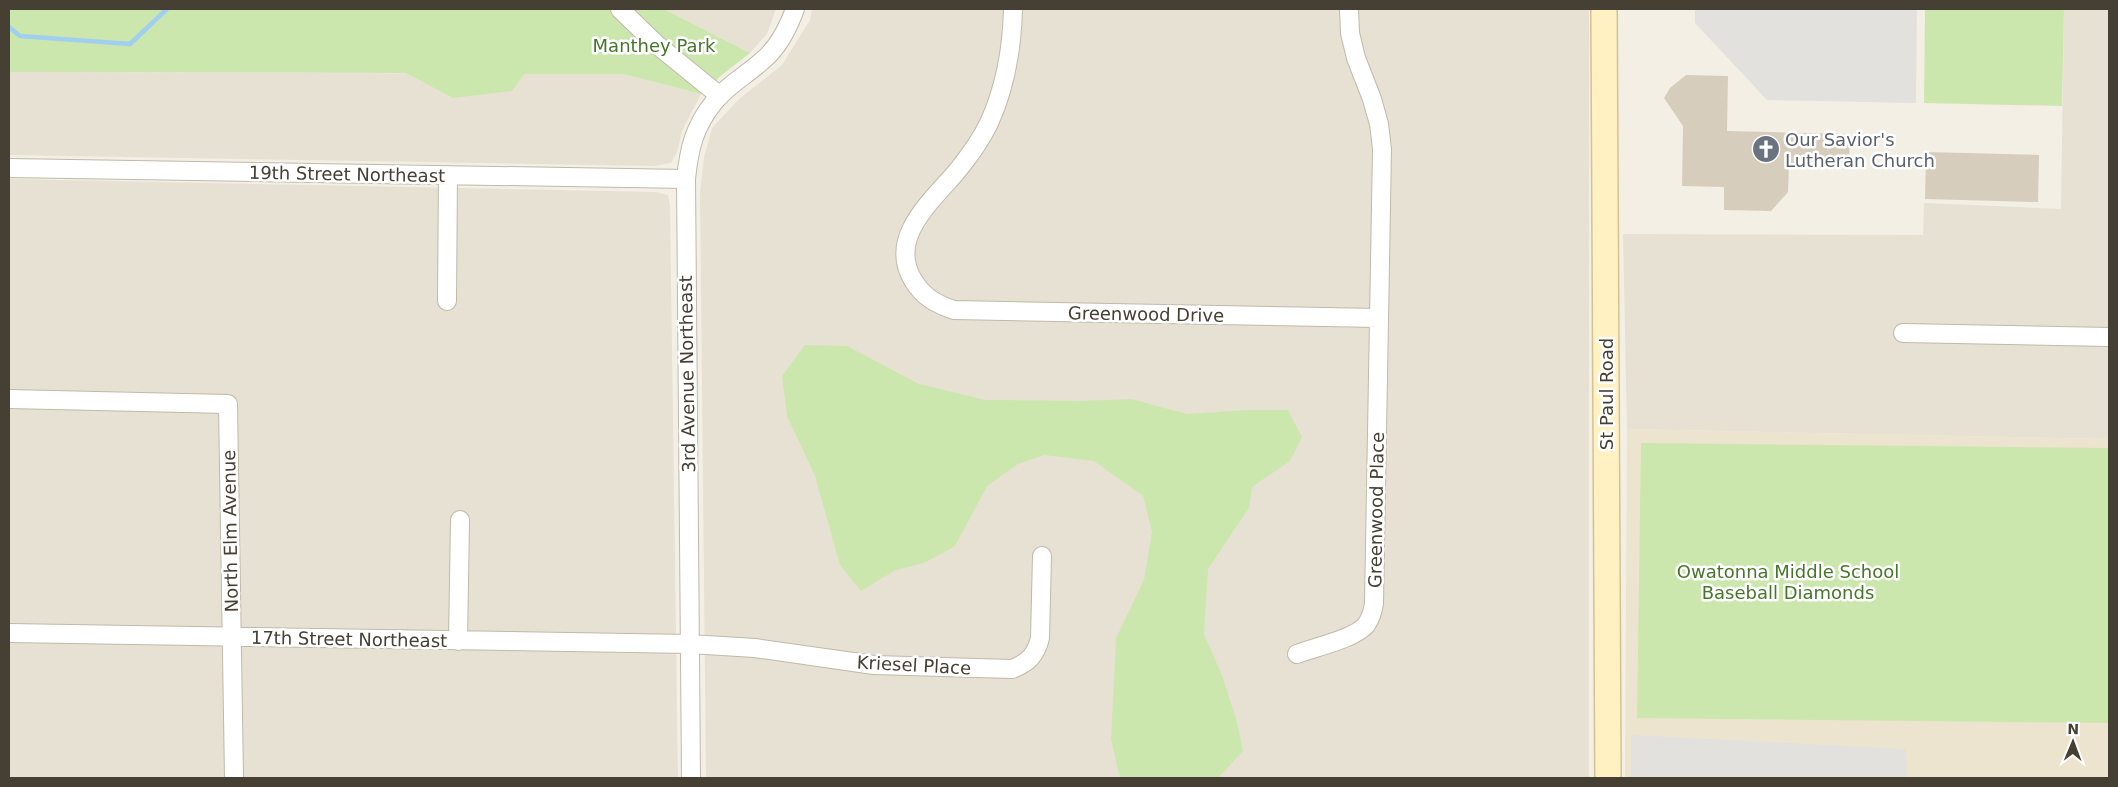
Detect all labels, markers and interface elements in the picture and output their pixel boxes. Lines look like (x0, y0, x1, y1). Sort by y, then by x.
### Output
park label: Manthey Park (593, 35, 716, 56)
place label: Our Savior's Lutheran Church (1785, 129, 1935, 171)
church icon: Our Savior's Lutheran Church (1751, 134, 1781, 164)
street label: 19th Street Northeast (249, 162, 445, 186)
street label: 3rd Avenue Northeast (675, 275, 699, 473)
street label: Greenwood Drive (1068, 302, 1224, 326)
street label: St Paul Road (1596, 338, 1617, 450)
street label: Greenwood Place (1364, 432, 1388, 588)
street label: North Elm Avenue (218, 450, 242, 612)
park label: Owatonna Middle School Baseball Diamonds (1677, 561, 1899, 603)
street label: 17th Street Northeast (251, 627, 447, 651)
street label: Kriesel Place (856, 652, 972, 678)
north arrow (2048, 717, 2098, 767)
text: N (2067, 721, 2079, 737)

